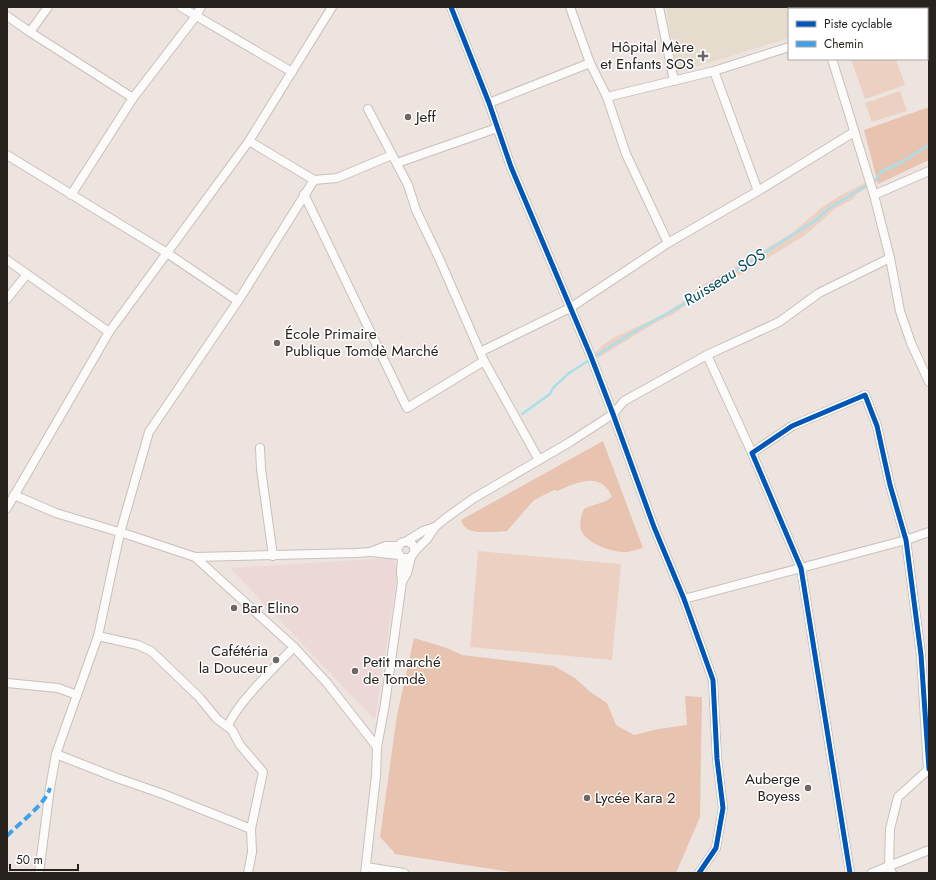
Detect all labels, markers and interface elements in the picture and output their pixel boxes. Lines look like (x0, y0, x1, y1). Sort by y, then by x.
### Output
legend (788, 8, 928, 60)
text: Piste cyclable (824, 15, 892, 33)
text: Chemin (824, 35, 863, 53)
place label: Hôpital Mère et Enfants SOS (600, 36, 694, 75)
marker: Hôpital Mère et Enfants SOS (697, 50, 709, 62)
place label: Jeff (414, 106, 437, 128)
marker: Jeff (403, 112, 413, 122)
water label: Ruisseau SOS (679, 243, 770, 312)
place label: École Primaire Publique Tomdè Marché (285, 323, 439, 362)
marker: École Primaire Publique Tomdè Marché (272, 338, 282, 348)
place label: Bar Elino (242, 597, 299, 619)
marker: Bar Elino (229, 603, 239, 613)
place label: Cafétéria la Douceur (199, 640, 269, 679)
place label: Petit marché de Tomdè (363, 651, 441, 690)
marker: Cafétéria la Douceur (271, 655, 281, 665)
marker: Petit marché de Tomdè (350, 666, 360, 676)
place label: Auberge Boyess (745, 768, 800, 807)
marker: Auberge Boyess (803, 783, 813, 793)
place label: Lycée Kara 2 (595, 787, 676, 809)
marker: Lycée Kara 2 (582, 793, 592, 803)
scale bar (10, 846, 78, 872)
text: 50 m (16, 851, 43, 869)

